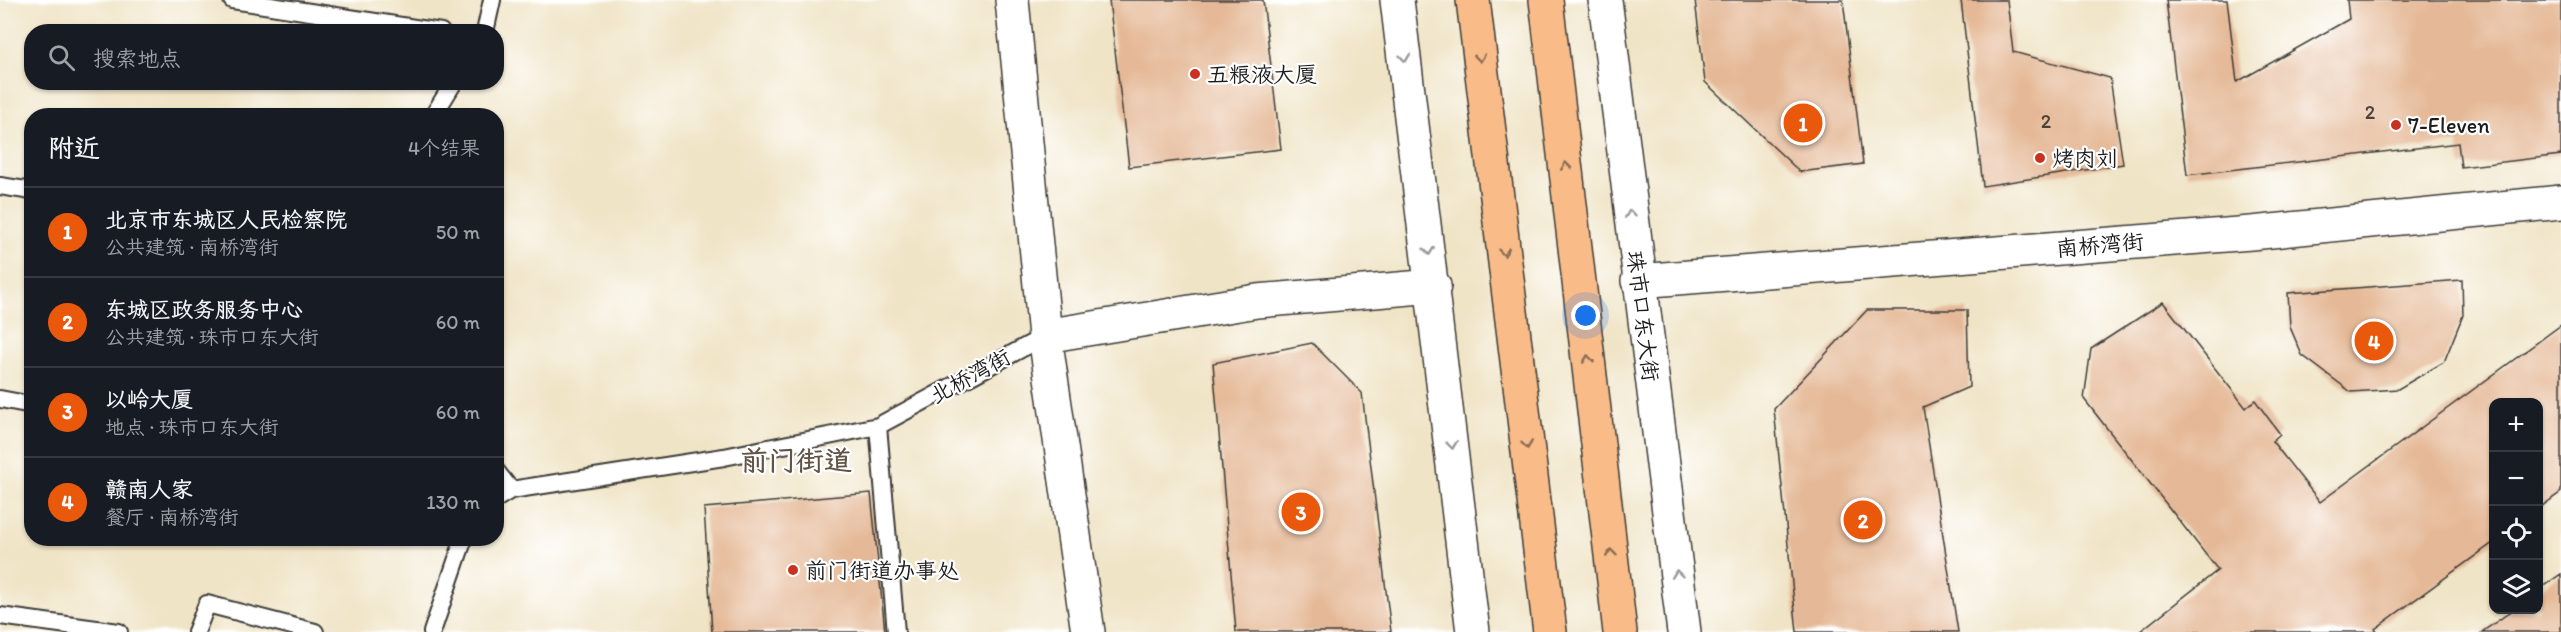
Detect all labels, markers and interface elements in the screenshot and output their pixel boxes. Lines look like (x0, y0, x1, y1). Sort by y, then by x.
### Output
search box (24, 24, 504, 90)
icon: search (45, 41, 78, 74)
text: 搜索地点 (93, 45, 181, 72)
one-way arrow (1398, 53, 1410, 63)
one-way arrow (1474, 54, 1486, 63)
place label: 五粮液大厦 (1207, 61, 1317, 88)
marker: 五粮液大厦 (1188, 67, 1202, 81)
pin: 1 (1784, 100, 1822, 146)
house number: 2 (2365, 100, 2376, 124)
house number: 2 (2041, 109, 2052, 133)
place label: 7-Eleven (2408, 112, 2490, 139)
marker: 7-Eleven (2389, 118, 2403, 132)
text: 附近 (48, 132, 100, 164)
text: 4个结果 (408, 136, 480, 160)
place label: 烤肉刘 (2052, 145, 2118, 172)
marker: 烤肉刘 (2033, 151, 2047, 165)
one-way arrow (1560, 161, 1573, 170)
text: 北京市东城区人民检察院 (105, 206, 347, 233)
one-way arrow (1625, 209, 1637, 218)
text: 1 (63, 220, 72, 244)
text: 50 m (436, 220, 480, 244)
street label: 南桥湾街 (2055, 228, 2145, 262)
text: 公共建筑 · 南桥湾街 (105, 235, 279, 259)
one-way arrow (1422, 247, 1435, 256)
one-way arrow (1497, 247, 1510, 256)
street label: 珠市口东大街 (1622, 249, 1664, 383)
text: 东城区政务服务中心 (105, 296, 303, 323)
your location (1571, 301, 1600, 330)
text: 2 (62, 310, 73, 334)
text: 60 m (436, 310, 480, 334)
pin: 4 (2354, 318, 2394, 364)
text: 公共建筑 · 珠市口东大街 (105, 325, 319, 349)
street label: 北桥湾街 (925, 343, 1015, 409)
one-way arrow (1583, 355, 1595, 364)
text: 以岭大厦 (105, 386, 193, 413)
map controls (2489, 398, 2543, 614)
button: + (2489, 398, 2543, 452)
text: 3 (62, 400, 73, 424)
text: 60 m (436, 400, 480, 424)
text: 地点 · 珠市口东大街 (105, 415, 279, 439)
one-way arrow (1445, 441, 1458, 450)
one-way arrow (1521, 441, 1533, 450)
district label: 前门街道 (740, 443, 852, 477)
button: − (2489, 452, 2543, 506)
text: 赣南人家 (105, 476, 193, 503)
text: 4 (61, 490, 74, 514)
text: 130 m (426, 490, 480, 514)
pin: 3 (1282, 490, 1320, 534)
pin: 2 (1844, 498, 1882, 542)
text: 餐厅 · 南桥湾街 (105, 505, 239, 529)
button: locate (2489, 506, 2543, 560)
one-way arrow (1605, 548, 1618, 558)
place label: 前门街道办事处 (805, 557, 959, 584)
button: layers (2489, 560, 2543, 614)
marker: 前门街道办事处 (786, 563, 800, 577)
one-way arrow (1671, 569, 1683, 579)

